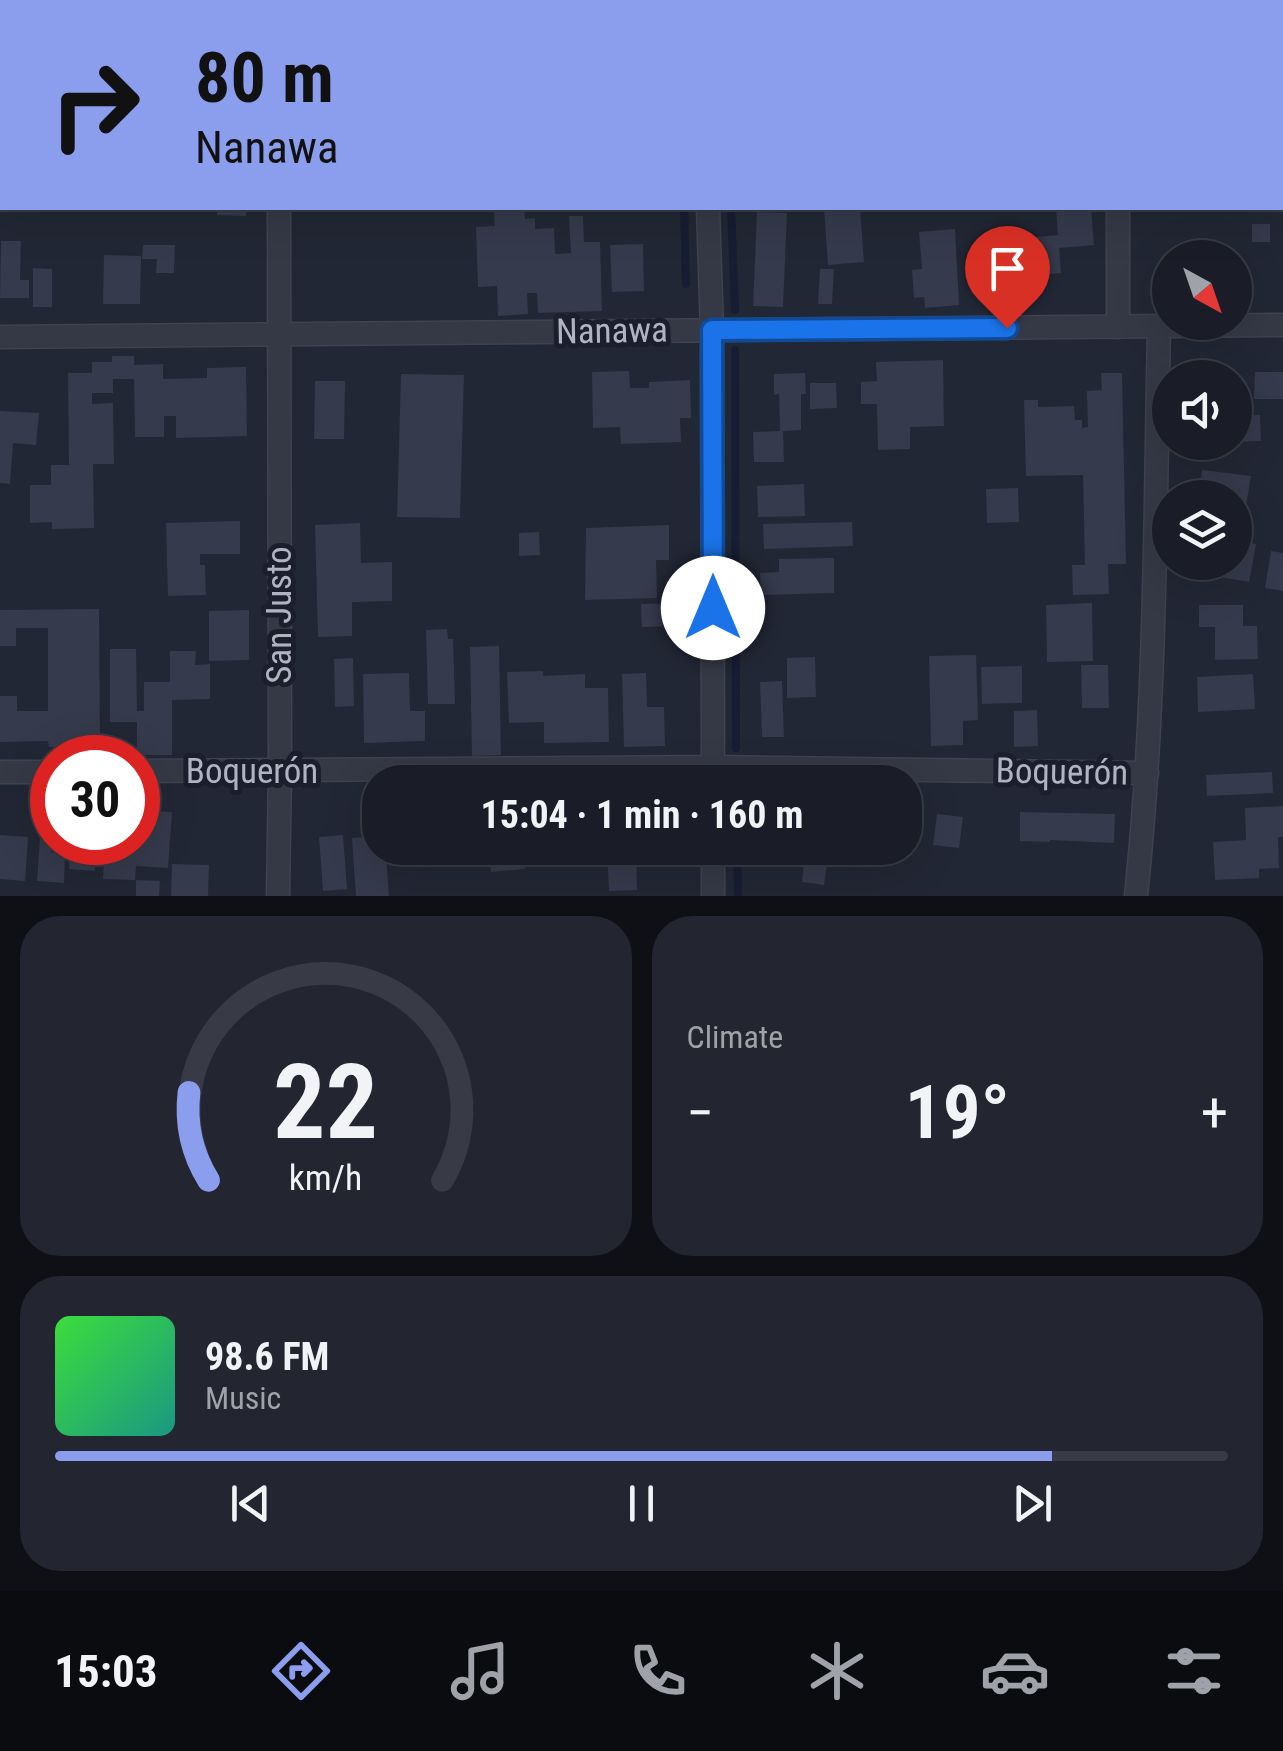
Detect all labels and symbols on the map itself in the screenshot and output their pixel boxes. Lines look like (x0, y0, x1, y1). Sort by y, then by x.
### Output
pin (965, 226, 1050, 329)
north arrow (1152, 240, 1252, 340)
street label: Nanawa (556, 310, 668, 352)
street label: San Justo (259, 546, 300, 684)
position arrow (661, 556, 765, 660)
speed limit sign: 30 (30, 735, 160, 865)
street label: Boquerón (995, 750, 1129, 794)
street label: Boquerón (186, 751, 318, 792)

